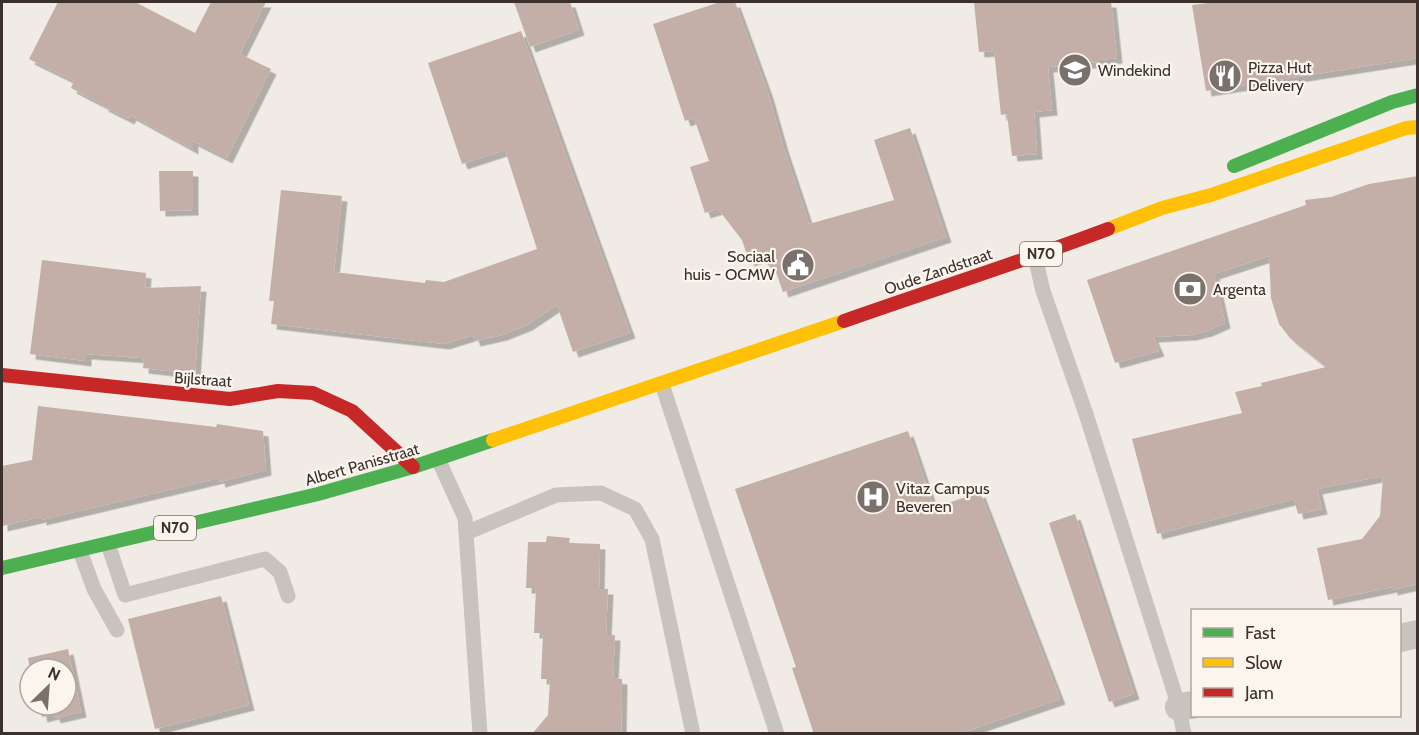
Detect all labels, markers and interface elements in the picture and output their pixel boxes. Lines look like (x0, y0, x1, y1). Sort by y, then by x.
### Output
school or university icon: Windekind (1057, 52, 1093, 88)
restaurant icon: Pizza Hut Delivery (1207, 58, 1243, 94)
place label: Pizza Hut Delivery (1248, 58, 1312, 95)
place label: Windekind (1098, 61, 1171, 80)
road number: N70 (1020, 242, 1062, 266)
street label: Oude Zandstraat (882, 244, 995, 299)
place label: Sociaal huis - OCMW (684, 247, 776, 284)
public building icon: Sociaal huis - OCMW (780, 247, 816, 283)
bank icon: Argenta (1172, 271, 1208, 307)
place label: Argenta (1213, 280, 1266, 299)
street label: Bijlstraat (174, 368, 233, 391)
street label: Albert Panisstraat (303, 439, 422, 490)
hospital icon: Vitaz Campus Beveren (855, 479, 891, 515)
place label: Vitaz Campus Beveren (896, 479, 990, 516)
road number: N70 (154, 516, 196, 540)
legend (1191, 609, 1401, 717)
text: Fast (1245, 622, 1276, 644)
text: Slow (1245, 652, 1282, 674)
north arrow (18, 657, 78, 717)
text: N (45, 663, 63, 685)
text: Jam (1244, 682, 1274, 704)

